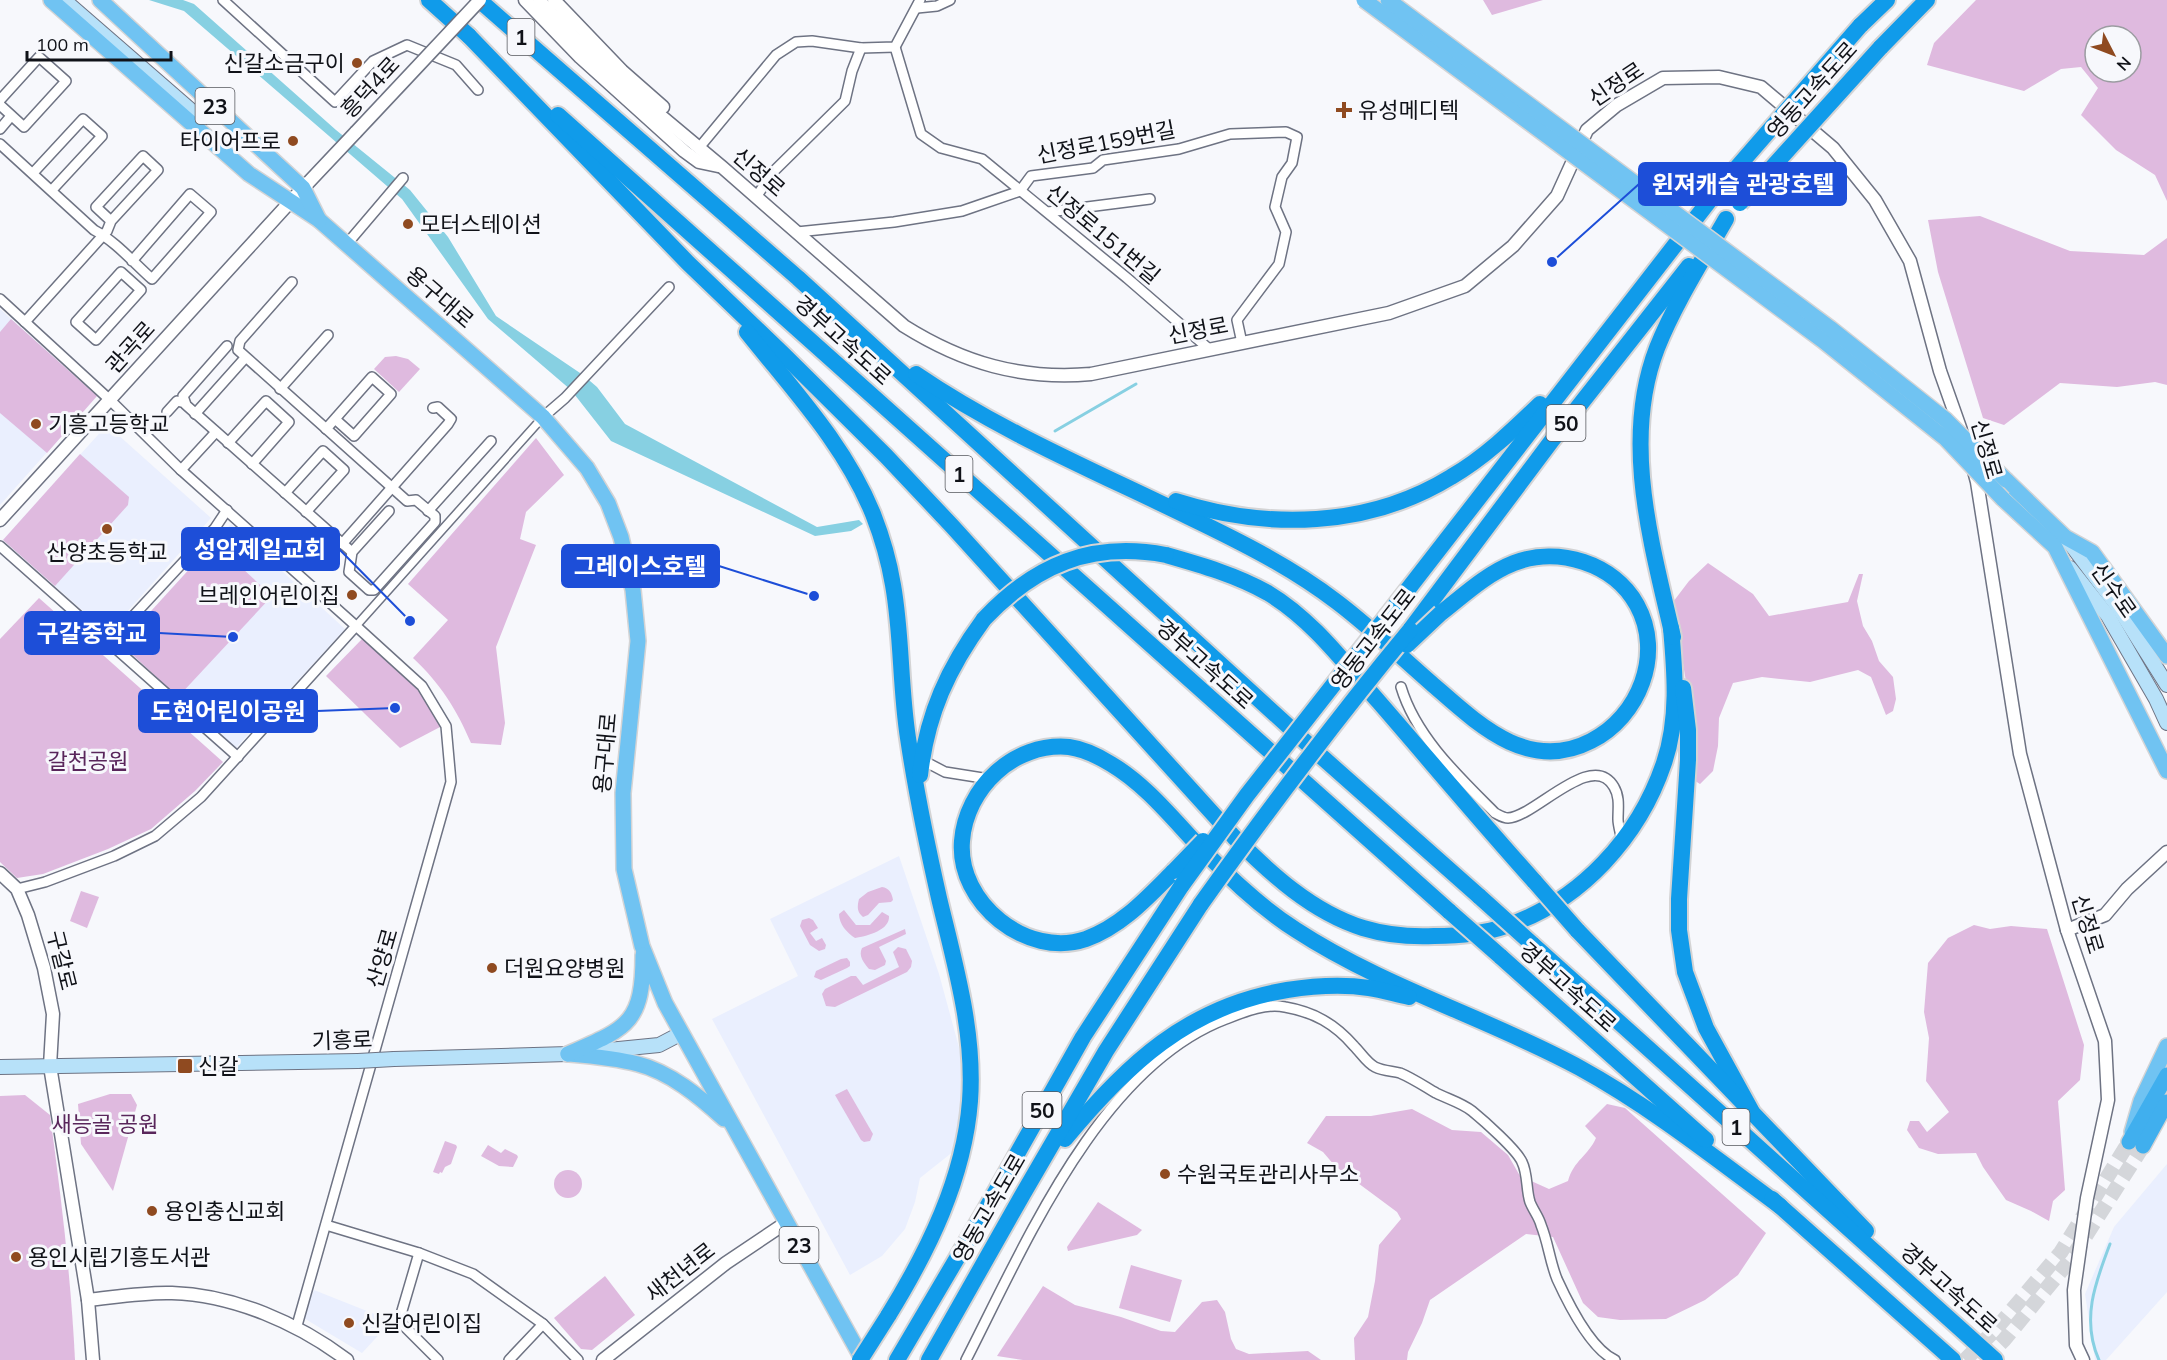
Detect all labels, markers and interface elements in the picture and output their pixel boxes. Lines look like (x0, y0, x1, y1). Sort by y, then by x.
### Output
road number: 1 (508, 19, 534, 55)
scale bar (27, 24, 171, 62)
north arrow (2083, 24, 2143, 84)
text: 100 m (36, 33, 89, 56)
street label: 영동고속도로 (1761, 36, 1863, 144)
place label: 신갈소금구이 (224, 49, 345, 77)
street label: 흥덕4로 (335, 50, 405, 124)
text: N (2113, 53, 2136, 75)
street label: 신정로 (1583, 55, 1649, 113)
marker: 신갈소금구이 (350, 56, 364, 70)
road number: 23 (196, 88, 234, 124)
place label: 유성메디텍 (1358, 96, 1459, 124)
marker: 유성메디텍 (1335, 101, 1353, 119)
street label: 신정로159번길 (1034, 115, 1178, 169)
place label: 타이어프로 (180, 127, 281, 155)
marker: 타이어프로 (286, 134, 300, 148)
street label: 신정로 (727, 142, 791, 202)
callout: 윈져캐슬 관광호텔 (1639, 163, 1846, 205)
text: 윈져캐슬 관광호텔 (1651, 169, 1835, 199)
street label: 신정로151번길 (1040, 178, 1166, 290)
place label: 모터스테이션 (420, 210, 541, 238)
marker: 모터스테이션 (401, 217, 415, 231)
street label: 용구대로 (400, 260, 480, 334)
street label: 경부고속도로 (789, 289, 897, 391)
street label: 신정로 (1166, 310, 1230, 350)
street label: 관곡로 (99, 315, 161, 379)
road number: 50 (1546, 405, 1586, 441)
place label: 기흥고등학교 (48, 410, 169, 438)
street label: 신정로 (1965, 416, 2009, 482)
marker: 기흥고등학교 (29, 417, 43, 431)
road number: 1 (946, 456, 972, 492)
marker: 산양초등학교 (100, 522, 114, 536)
callout: 성암제일교회 (182, 528, 339, 570)
text: 성암제일교회 (194, 534, 326, 564)
place label: 산양초등학교 (46, 538, 168, 566)
callout: 그레이스호텔 (562, 545, 719, 587)
text: 그레이스호텔 (574, 551, 706, 581)
street label: 신수로 (2085, 557, 2143, 623)
place label: 브레인어린이집 (198, 581, 340, 609)
street label: 영동고속도로 (1325, 583, 1421, 695)
marker: 브레인어린이집 (345, 588, 359, 602)
callout: 구갈중학교 (25, 612, 159, 654)
street label: 경부고속도로 (1151, 613, 1259, 715)
text: 구갈중학교 (37, 618, 147, 648)
callout: 도현어린이공원 (139, 690, 317, 732)
text: 도현어린이공원 (151, 696, 305, 726)
street label: 용구대로 (588, 711, 622, 795)
park label: 갈천공원 (48, 747, 128, 775)
street label: 신정로 (2066, 891, 2110, 957)
street label: 산양로 (360, 925, 404, 991)
street label: 구갈로 (41, 927, 83, 993)
street label: 경부고속도로 (1514, 936, 1622, 1038)
place label: 더원요양병원 (504, 954, 625, 982)
marker: 더원요양병원 (485, 961, 499, 975)
street label: 기흥로 (311, 1025, 373, 1055)
place label: 신갈 (198, 1052, 238, 1080)
marker: 신갈 (176, 1057, 194, 1075)
road number: 50 (1022, 1092, 1062, 1128)
road number: 1 (1722, 1109, 1750, 1145)
park label: 새능골 공원 (52, 1110, 158, 1138)
street label: 영동고속도로 (947, 1148, 1031, 1268)
place label: 수원국토관리사무소 (1177, 1160, 1359, 1188)
marker: 수원국토관리사무소 (1158, 1167, 1172, 1181)
place label: 용인충신교회 (164, 1197, 285, 1225)
marker: 용인충신교회 (145, 1204, 159, 1218)
road number: 23 (780, 1227, 818, 1263)
street label: 새천년로 (639, 1236, 721, 1308)
street label: 경부고속도로 (1895, 1237, 2003, 1339)
place label: 용인시립기흥도서관 (28, 1243, 210, 1271)
marker: 용인시립기흥도서관 (9, 1250, 23, 1264)
place label: 신갈어린이집 (361, 1309, 482, 1337)
marker: 신갈어린이집 (342, 1316, 356, 1330)

